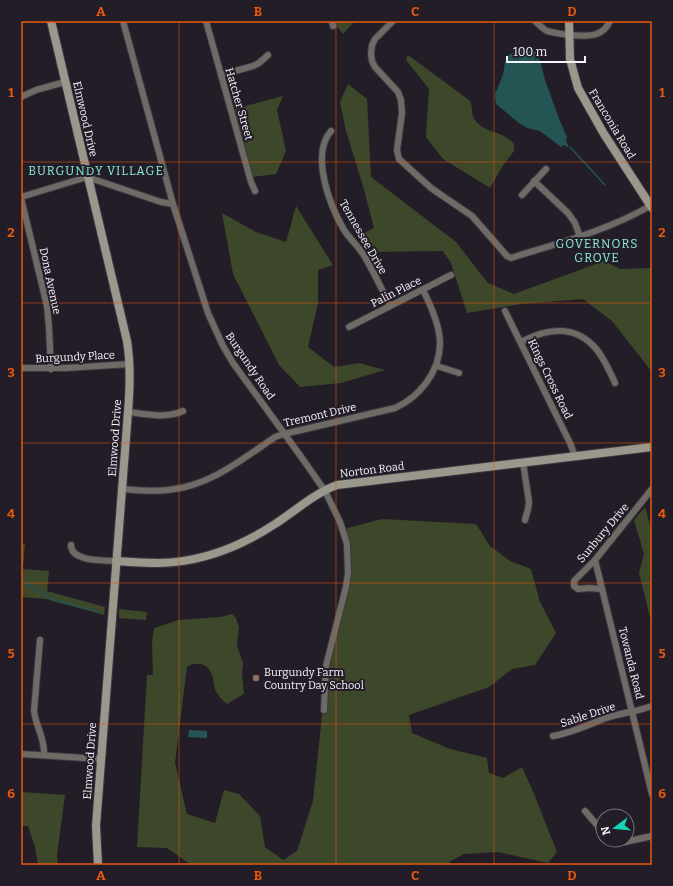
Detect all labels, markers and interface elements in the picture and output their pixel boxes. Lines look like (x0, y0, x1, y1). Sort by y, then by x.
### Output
text: A (96, 4, 106, 19)
text: B (254, 4, 262, 19)
text: C (411, 4, 419, 19)
text: D (567, 4, 577, 19)
scale bar (507, 38, 585, 64)
text: 100 m (513, 45, 548, 59)
street label: Hatcher Street (222, 66, 256, 142)
street label: Elmwood Drive (70, 80, 100, 158)
text: 1 (8, 85, 14, 100)
text: 1 (659, 85, 665, 100)
street label: Franconia Road (586, 87, 638, 162)
district label: BURGUNDY VILLAGE (28, 164, 164, 178)
street label: Tennessee Drive (336, 197, 390, 277)
text: 2 (7, 225, 15, 240)
text: 2 (658, 225, 666, 240)
district label: GOVERNORS GROVE (555, 237, 639, 265)
street label: Dona Avenue (37, 246, 63, 316)
street label: Palin Place (369, 274, 423, 310)
street label: Burgundy Road (223, 330, 278, 403)
street label: Kings Cross Road (525, 337, 575, 422)
street label: Burgundy Place (35, 348, 115, 366)
text: 3 (7, 365, 15, 380)
text: 3 (658, 365, 666, 380)
street label: Elmwood Drive (106, 399, 124, 477)
street label: Tremont Drive (283, 400, 357, 430)
street label: Norton Road (339, 460, 405, 480)
street label: Sunbury Drive (574, 501, 632, 565)
text: 4 (7, 506, 15, 521)
text: 4 (658, 506, 666, 521)
street label: Towanda Road (616, 626, 646, 701)
text: 5 (7, 646, 15, 661)
text: 5 (658, 646, 666, 661)
place label: Burgundy Farm Country Day School (264, 666, 364, 692)
marker: Burgundy Farm Country Day School (251, 673, 261, 683)
street label: Sable Drive (559, 700, 617, 730)
street label: Elmwood Drive (81, 722, 99, 800)
text: 6 (7, 786, 15, 801)
text: 6 (658, 786, 666, 801)
north arrow (595, 808, 635, 848)
text: N (598, 824, 613, 836)
text: A (96, 868, 106, 883)
text: B (254, 868, 262, 883)
text: C (411, 868, 419, 883)
text: D (567, 868, 577, 883)

